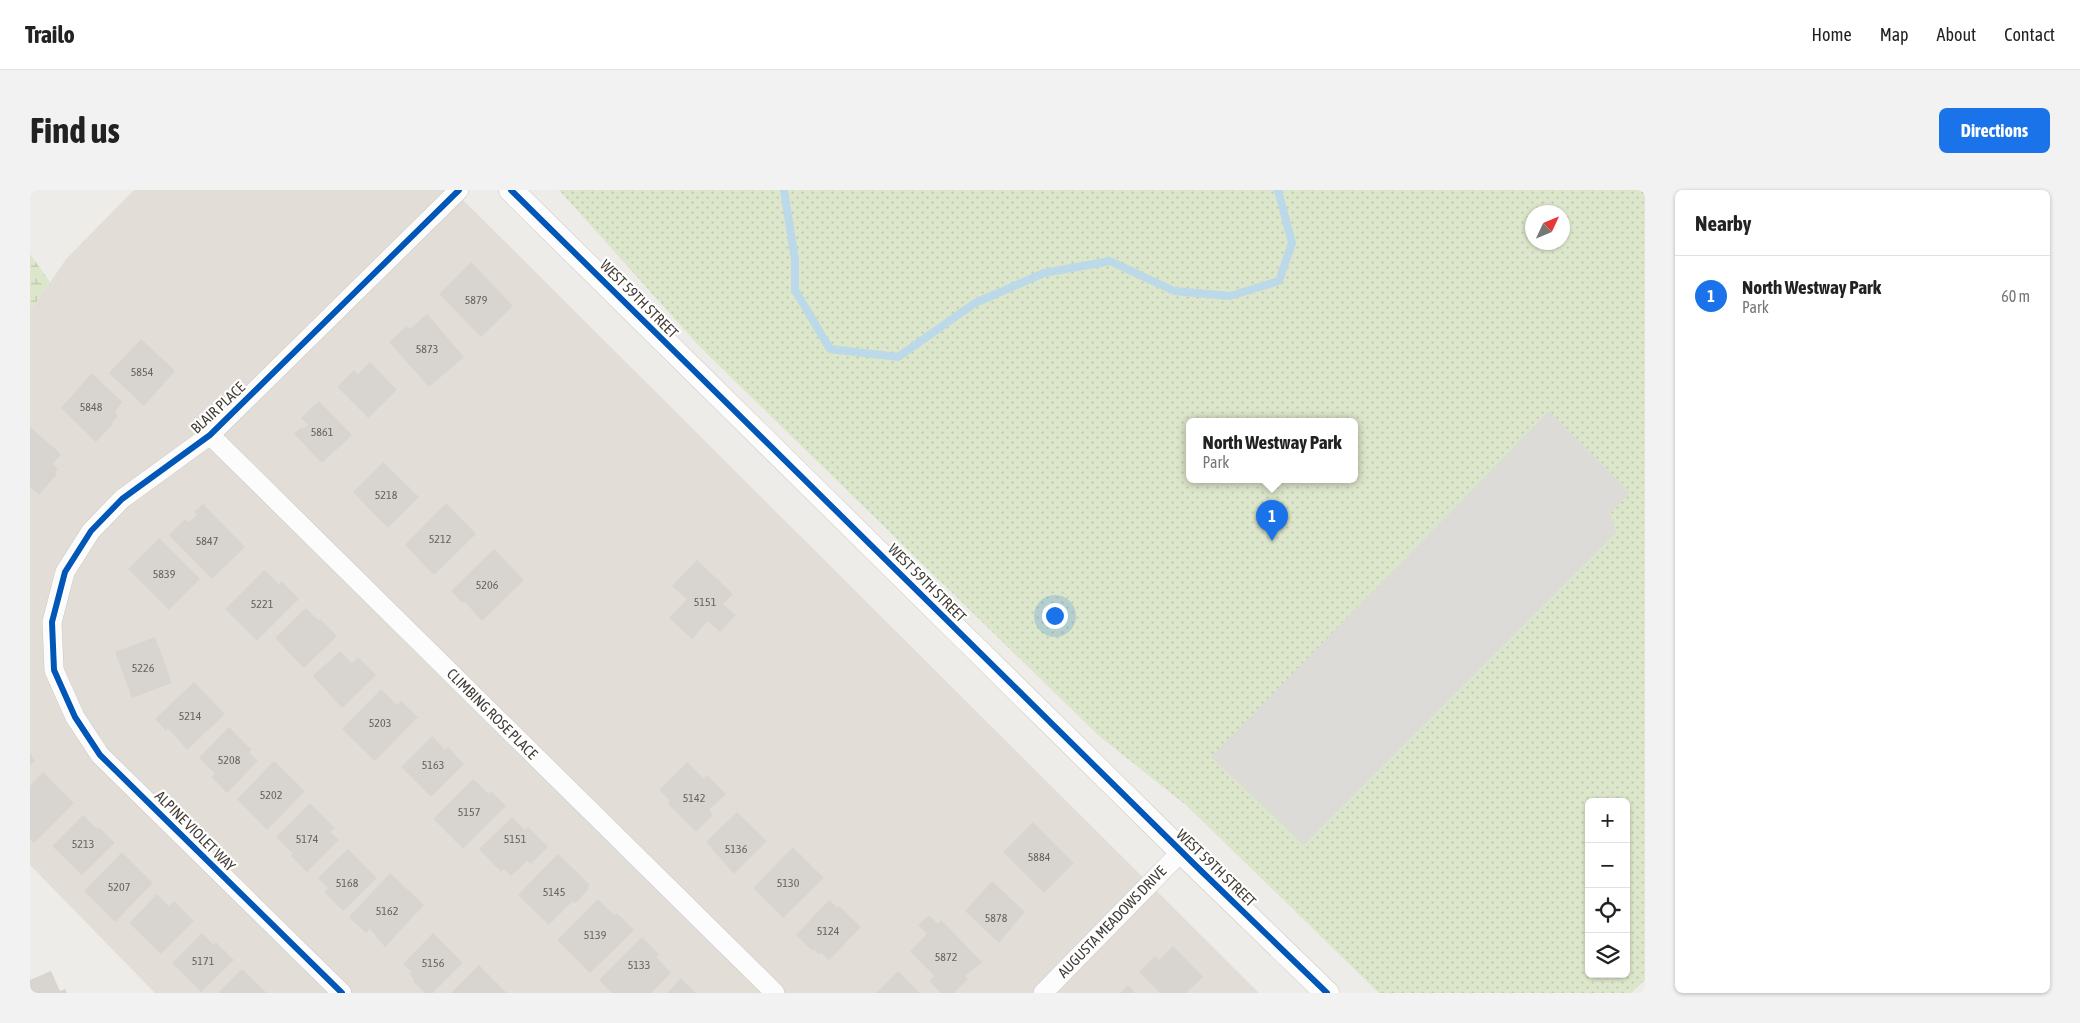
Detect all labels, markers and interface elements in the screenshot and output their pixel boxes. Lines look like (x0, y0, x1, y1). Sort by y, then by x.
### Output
text: Trailo (25, 21, 75, 48)
text: Home (1812, 24, 1852, 45)
text: Map (1880, 24, 1909, 45)
text: About (1937, 24, 1976, 45)
text: Contact (2004, 24, 2055, 45)
button: Directions (1939, 108, 2050, 153)
text: Find us (30, 110, 120, 150)
north arrow (1525, 205, 1570, 250)
text: Nearby (1695, 211, 1751, 235)
street label: WEST 59TH STREET (597, 256, 682, 342)
text: North Westway Park (1742, 276, 1881, 298)
text: 1 (1707, 287, 1715, 305)
text: 60 m (2001, 287, 2030, 305)
house number: 5879 (465, 293, 488, 307)
text: Park (1742, 298, 1769, 316)
house number: 5873 (416, 342, 438, 356)
house number: 5854 (131, 365, 154, 379)
street label: BLAIR PLACE (187, 378, 249, 437)
house number: 5848 (80, 400, 103, 414)
popup (1186, 418, 1358, 483)
house number: 5861 (311, 425, 334, 439)
text: North Westway Park (1202, 431, 1342, 453)
text: Park (1202, 453, 1229, 471)
house number: 5218 (375, 488, 398, 502)
pin: 1 (1256, 500, 1288, 541)
house number: 5212 (429, 532, 451, 546)
house number: 5847 (196, 534, 219, 548)
street label: WEST 59TH STREET (885, 540, 970, 626)
house number: 5839 (153, 567, 176, 581)
house number: 5206 (476, 578, 499, 592)
house number: 5151 (694, 595, 717, 609)
house number: 5221 (251, 597, 274, 611)
your location (1042, 603, 1068, 629)
house number: 5226 (132, 661, 155, 675)
street label: CLIMBING ROSE PLACE (444, 665, 541, 763)
house number: 5214 (179, 709, 202, 723)
house number: 5203 (369, 716, 391, 730)
house number: 5208 (218, 753, 241, 767)
house number: 5163 (422, 758, 444, 772)
street label: ALPINE VIOLET WAY (152, 787, 239, 874)
house number: 5202 (260, 788, 282, 802)
house number: 5142 (683, 791, 705, 805)
map controls (1585, 798, 1630, 978)
button: + (1585, 798, 1630, 843)
house number: 5157 (458, 805, 481, 819)
street label: WEST 59TH STREET (1173, 826, 1260, 910)
house number: 5174 (296, 832, 319, 846)
house number: 5151 (504, 832, 527, 846)
house number: 5213 (72, 837, 94, 851)
house number: 5136 (725, 842, 748, 856)
button: − (1585, 843, 1630, 888)
house number: 5884 (1028, 850, 1051, 864)
street label: AUGUSTA MEADOWS DRIVE (1054, 862, 1170, 981)
house number: 5168 (336, 876, 359, 890)
house number: 5130 (777, 876, 800, 890)
house number: 5207 (108, 880, 131, 894)
house number: 5145 (543, 885, 565, 899)
button: locate (1585, 888, 1630, 933)
house number: 5162 (376, 904, 398, 918)
house number: 5878 (985, 911, 1008, 925)
house number: 5124 (817, 924, 840, 938)
house number: 5139 (584, 928, 607, 942)
button: layers (1585, 933, 1630, 978)
house number: 5872 (935, 950, 957, 964)
house number: 5171 (192, 954, 215, 968)
house number: 5156 (422, 956, 445, 970)
house number: 5133 (628, 958, 650, 972)

